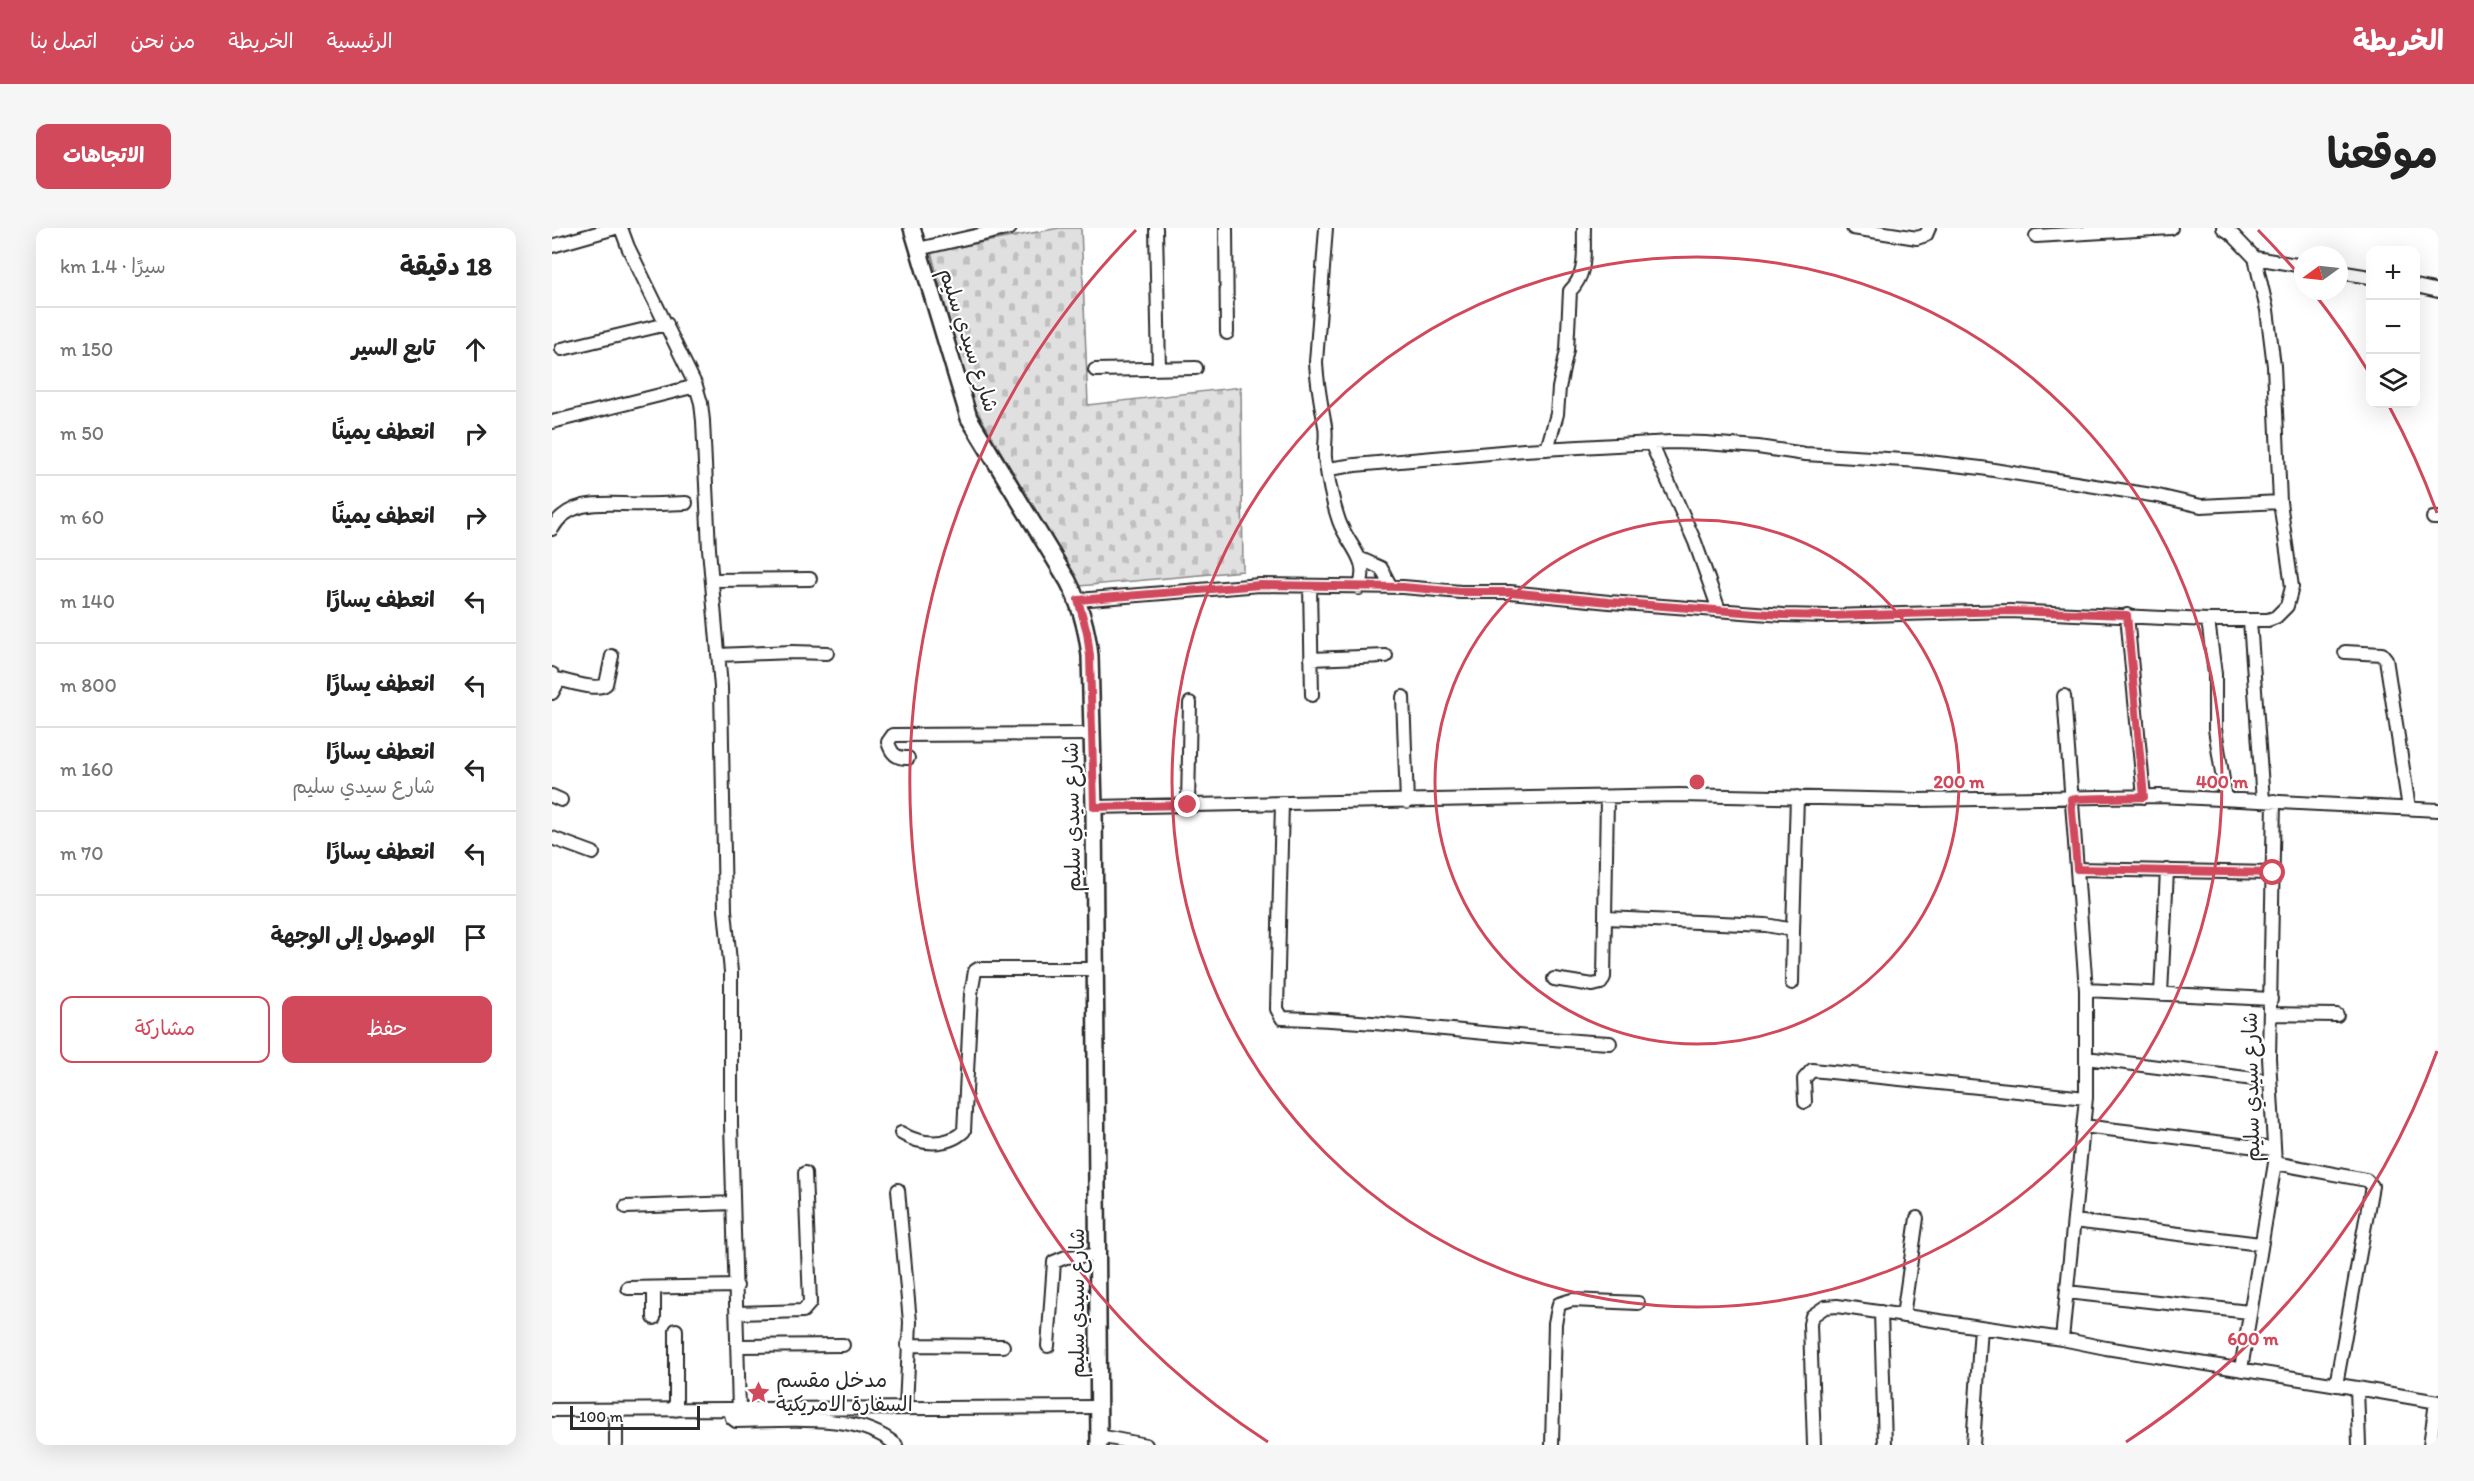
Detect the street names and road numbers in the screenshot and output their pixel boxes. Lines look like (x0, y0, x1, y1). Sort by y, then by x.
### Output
street label: شارع سيدي سليم (931, 265, 1005, 416)
street label: شارع سيدي سليم (1058, 742, 1089, 892)
street label: شارع سيدي سليم (2237, 1012, 2268, 1162)
street label: شارع سيدي سليم (1064, 1228, 1093, 1378)

